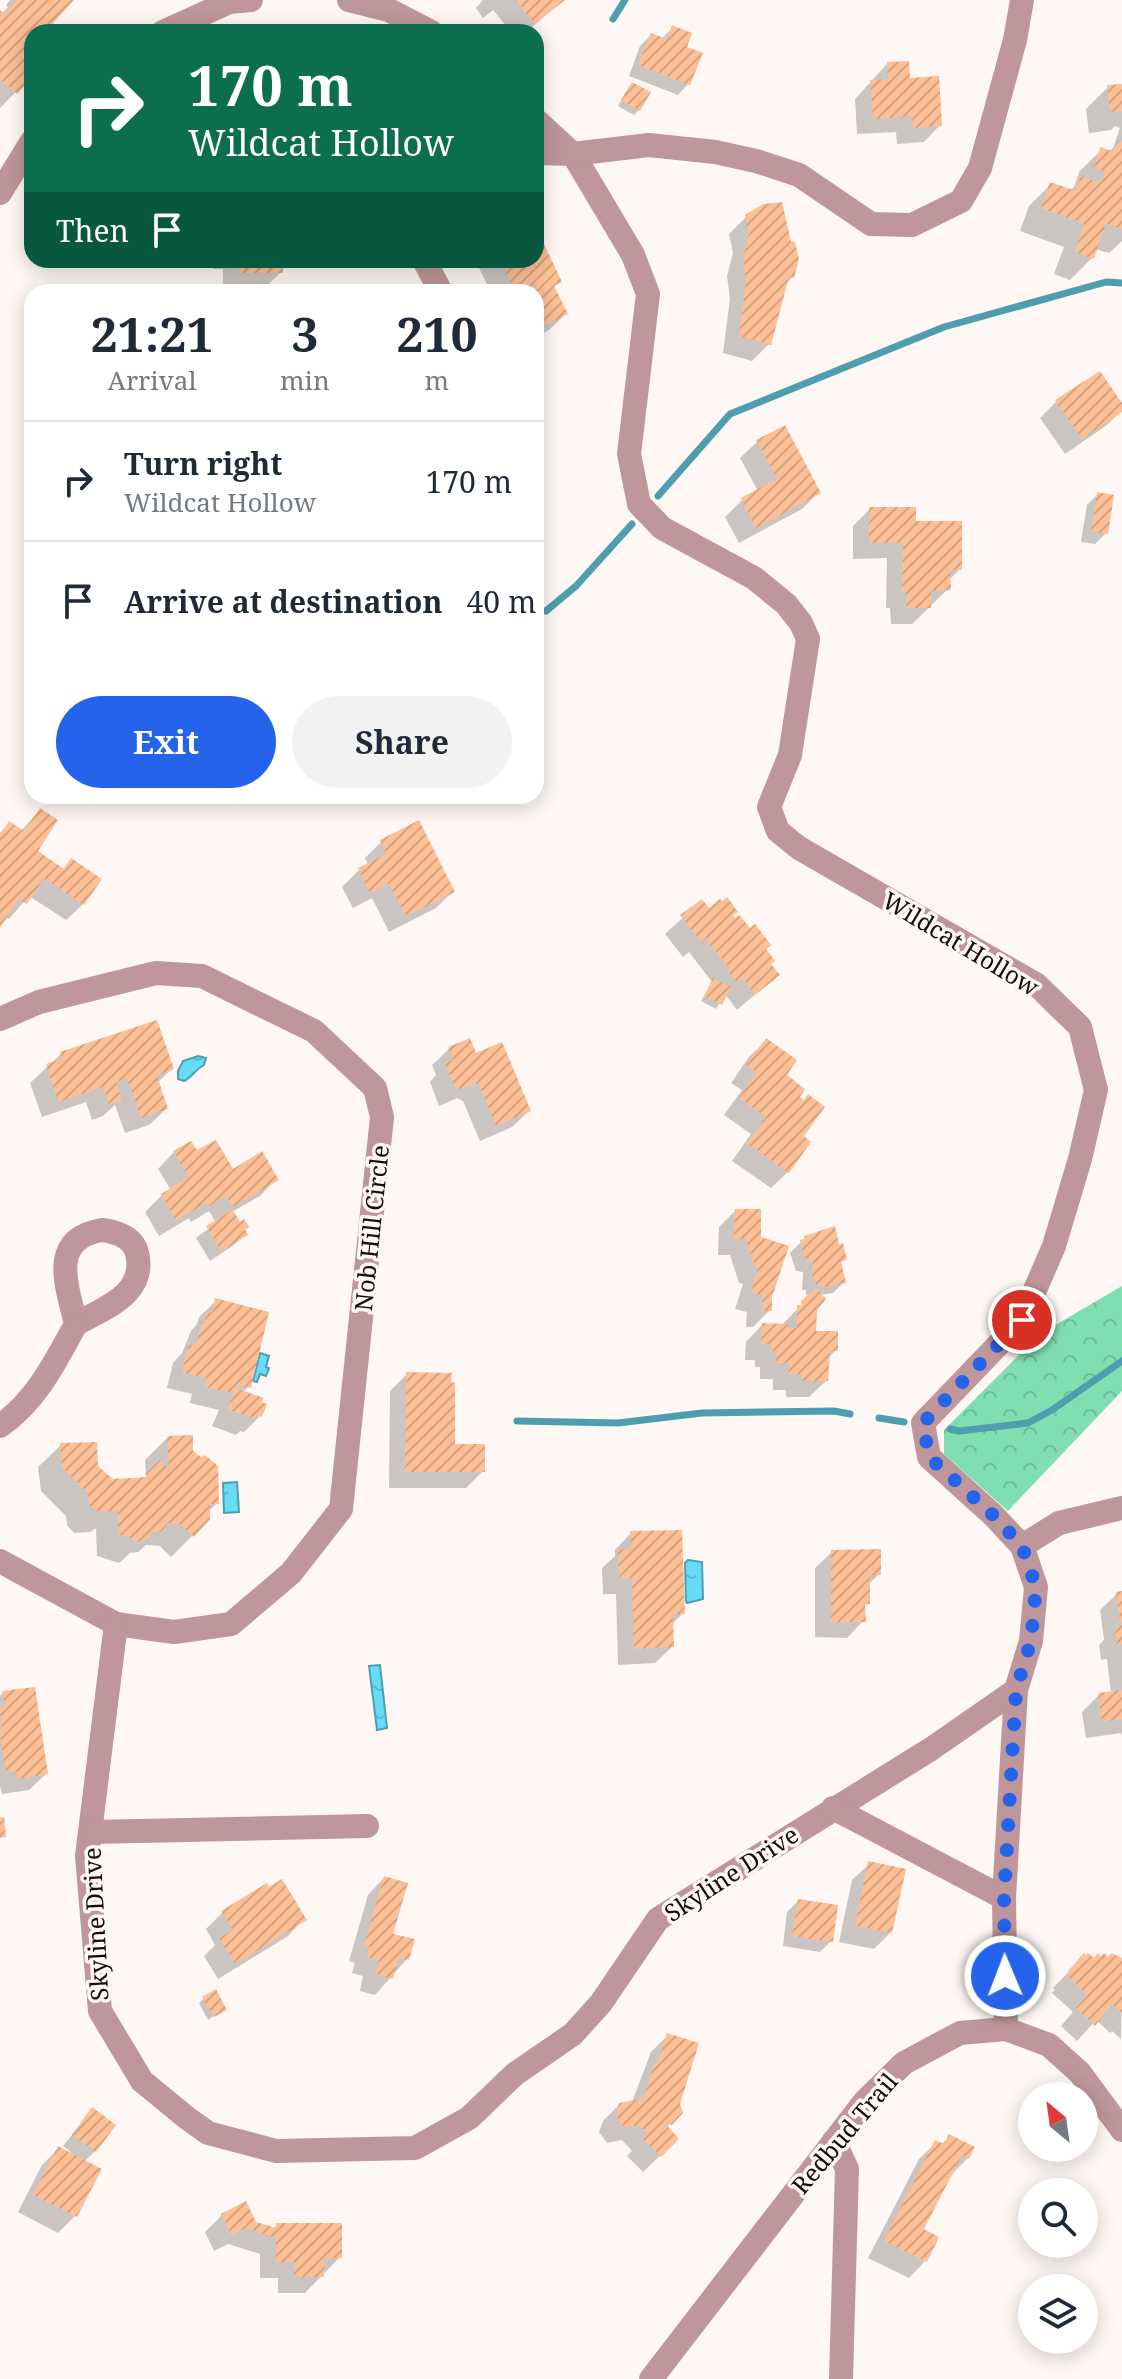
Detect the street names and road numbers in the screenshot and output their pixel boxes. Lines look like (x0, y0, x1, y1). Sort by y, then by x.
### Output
street label: Wildcat Hollow (877, 883, 1046, 1003)
street label: Nob Hill Circle (346, 1143, 396, 1313)
street label: Skyline Drive (658, 1817, 804, 1929)
street label: Skyline Drive (75, 1846, 115, 2002)
street label: Redbud Trail (784, 2065, 905, 2200)

